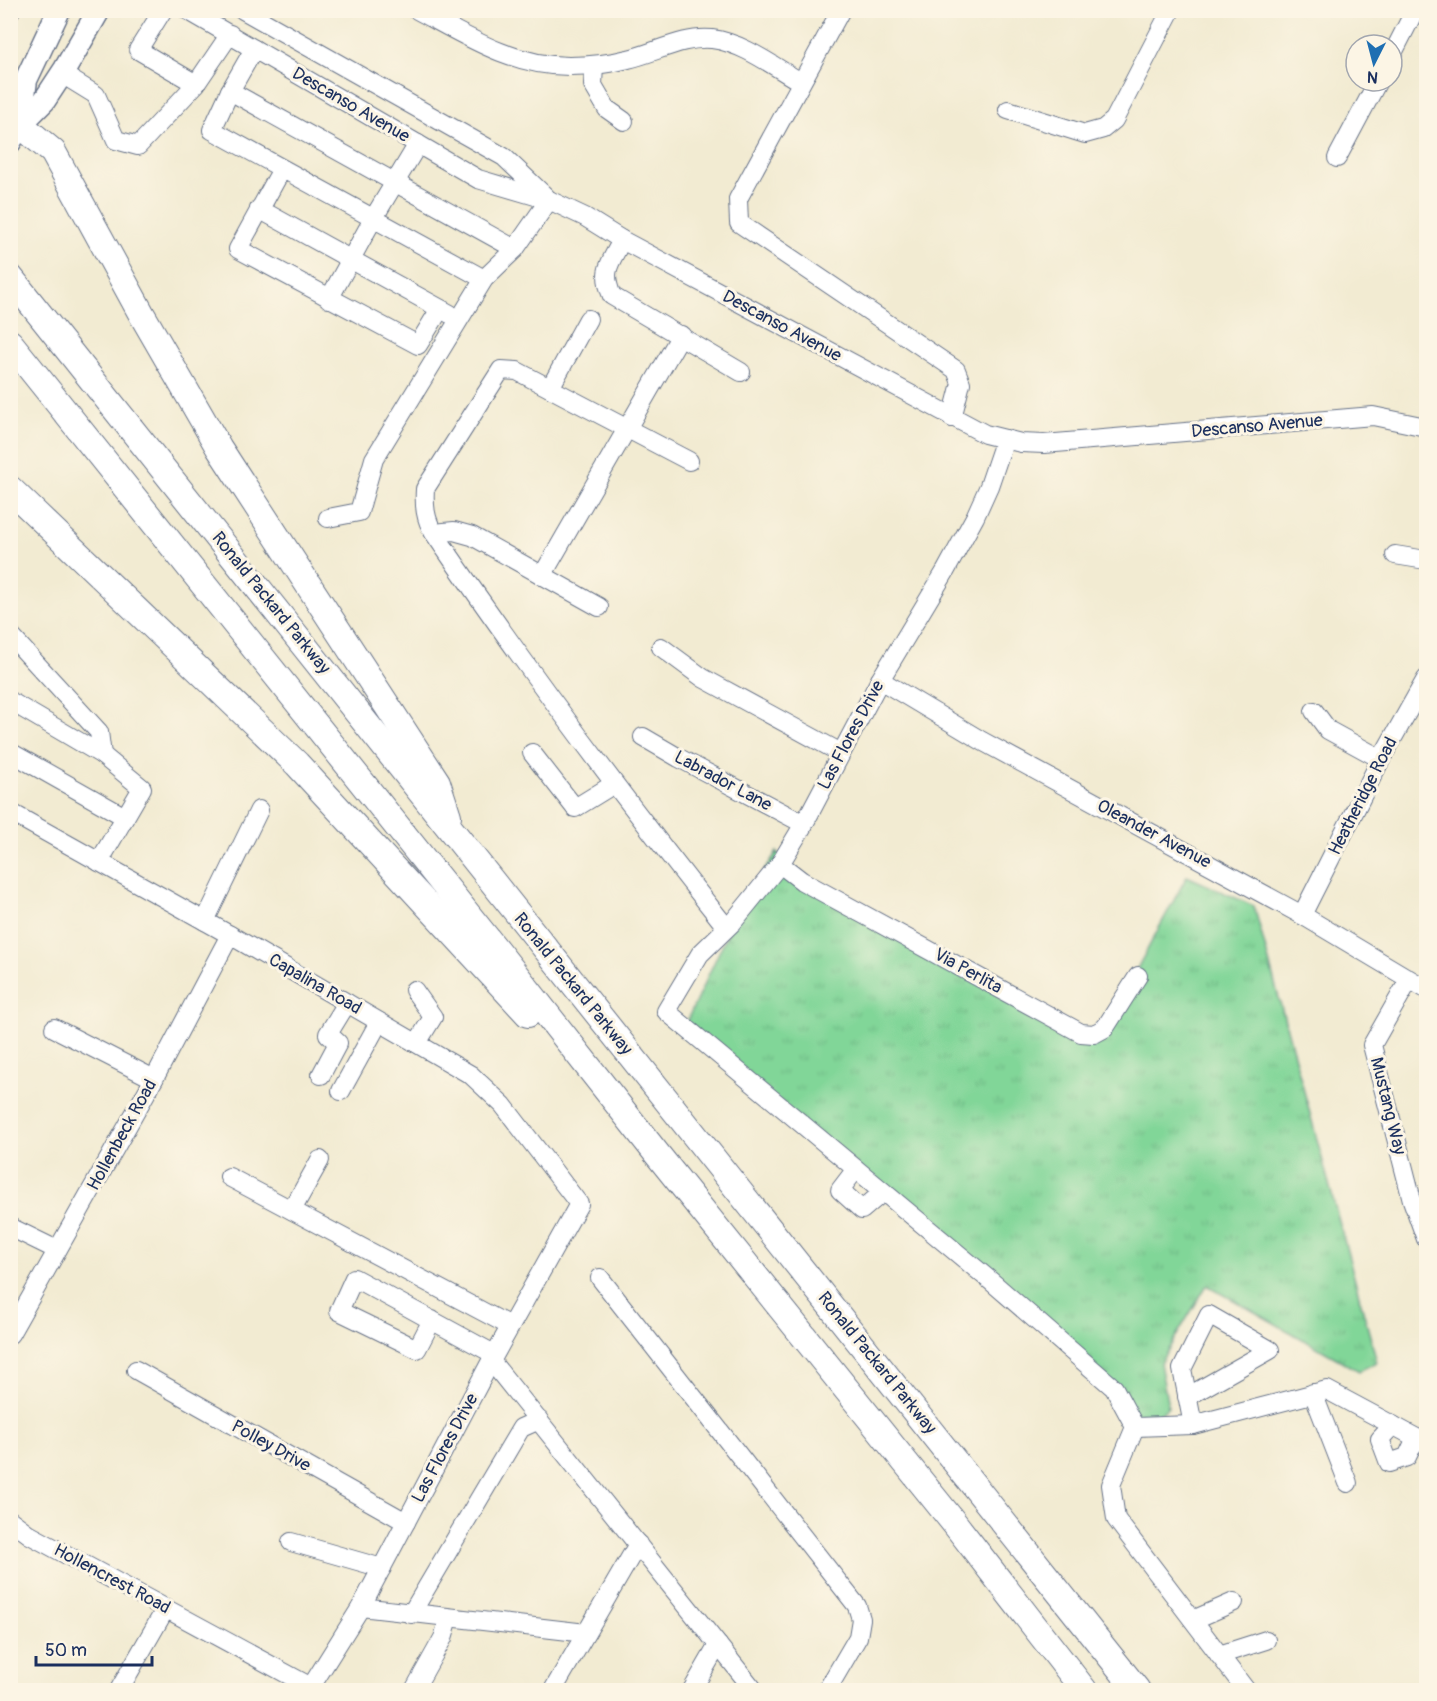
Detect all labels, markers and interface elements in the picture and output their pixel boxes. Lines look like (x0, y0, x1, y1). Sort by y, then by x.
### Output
north arrow (1344, 33, 1404, 93)
street label: Descanso Avenue (288, 62, 414, 148)
text: N (1366, 66, 1379, 87)
street label: Descanso Avenue (718, 285, 846, 367)
street label: Descanso Avenue (1190, 409, 1324, 443)
street label: Ronald Packard Parkway (206, 527, 336, 679)
street label: Las Flores Drive (813, 676, 890, 794)
street label: Heatheridge Road (1323, 733, 1403, 859)
street label: Labrador Lane (670, 746, 776, 816)
street label: Oleander Avenue (1093, 794, 1215, 874)
street label: Ronald Packard Parkway (508, 908, 638, 1060)
street label: Via Perlita (930, 943, 1006, 999)
street label: Capalina Road (264, 948, 366, 1020)
street label: Mustang Way (1365, 1055, 1411, 1157)
street label: Hollenbeck Road (82, 1075, 162, 1195)
street label: Ronald Packard Parkway (812, 1287, 942, 1439)
street label: Las Flores Drive (407, 1389, 484, 1507)
street label: Polley Drive (227, 1415, 315, 1477)
street label: Hollencrest Road (50, 1539, 174, 1619)
scale bar (36, 1629, 152, 1667)
text: 50 m (45, 1639, 87, 1662)

